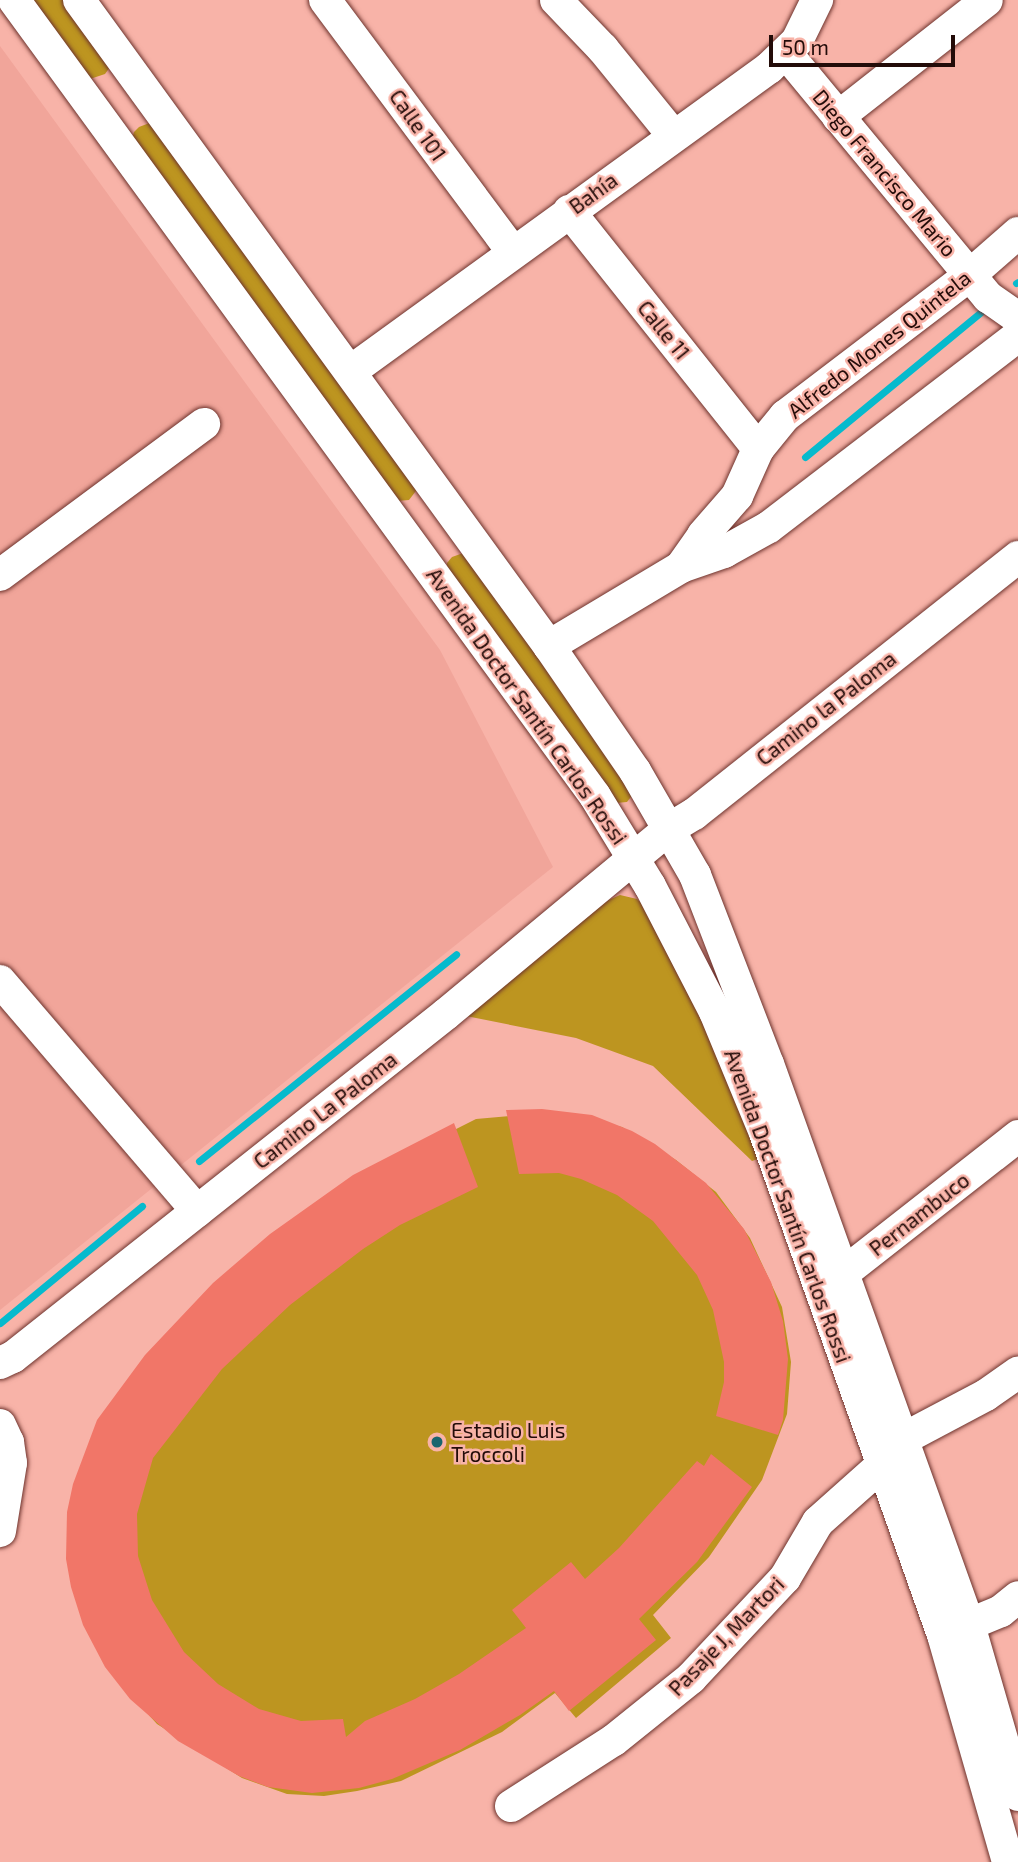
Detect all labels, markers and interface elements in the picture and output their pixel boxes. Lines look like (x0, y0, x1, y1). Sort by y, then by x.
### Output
scale bar (773, 21, 958, 65)
text: 50 m (782, 34, 829, 59)
street label: Calle 101 (384, 84, 452, 166)
street label: Diego Francisco Mario (808, 84, 962, 262)
street label: Bahía (564, 167, 622, 219)
street label: Alfredo Mones Quintela (783, 265, 975, 423)
street label: Calle 11 (633, 295, 695, 365)
street label: Avenida Doctor Santín Carlos Rossi (421, 563, 633, 849)
street label: Camino la Paloma (751, 646, 901, 770)
street label: Camino La Paloma (248, 1046, 402, 1174)
street label: Avenida Doctor Santín Carlos Rossi (719, 1046, 857, 1366)
street label: Pernambuco (864, 1167, 974, 1261)
place label: Estadio Luis Troccoli (451, 1417, 565, 1467)
marker: Estadio Luis Troccoli (429, 1434, 445, 1450)
street label: Pasaje J, Martori (663, 1571, 789, 1701)

